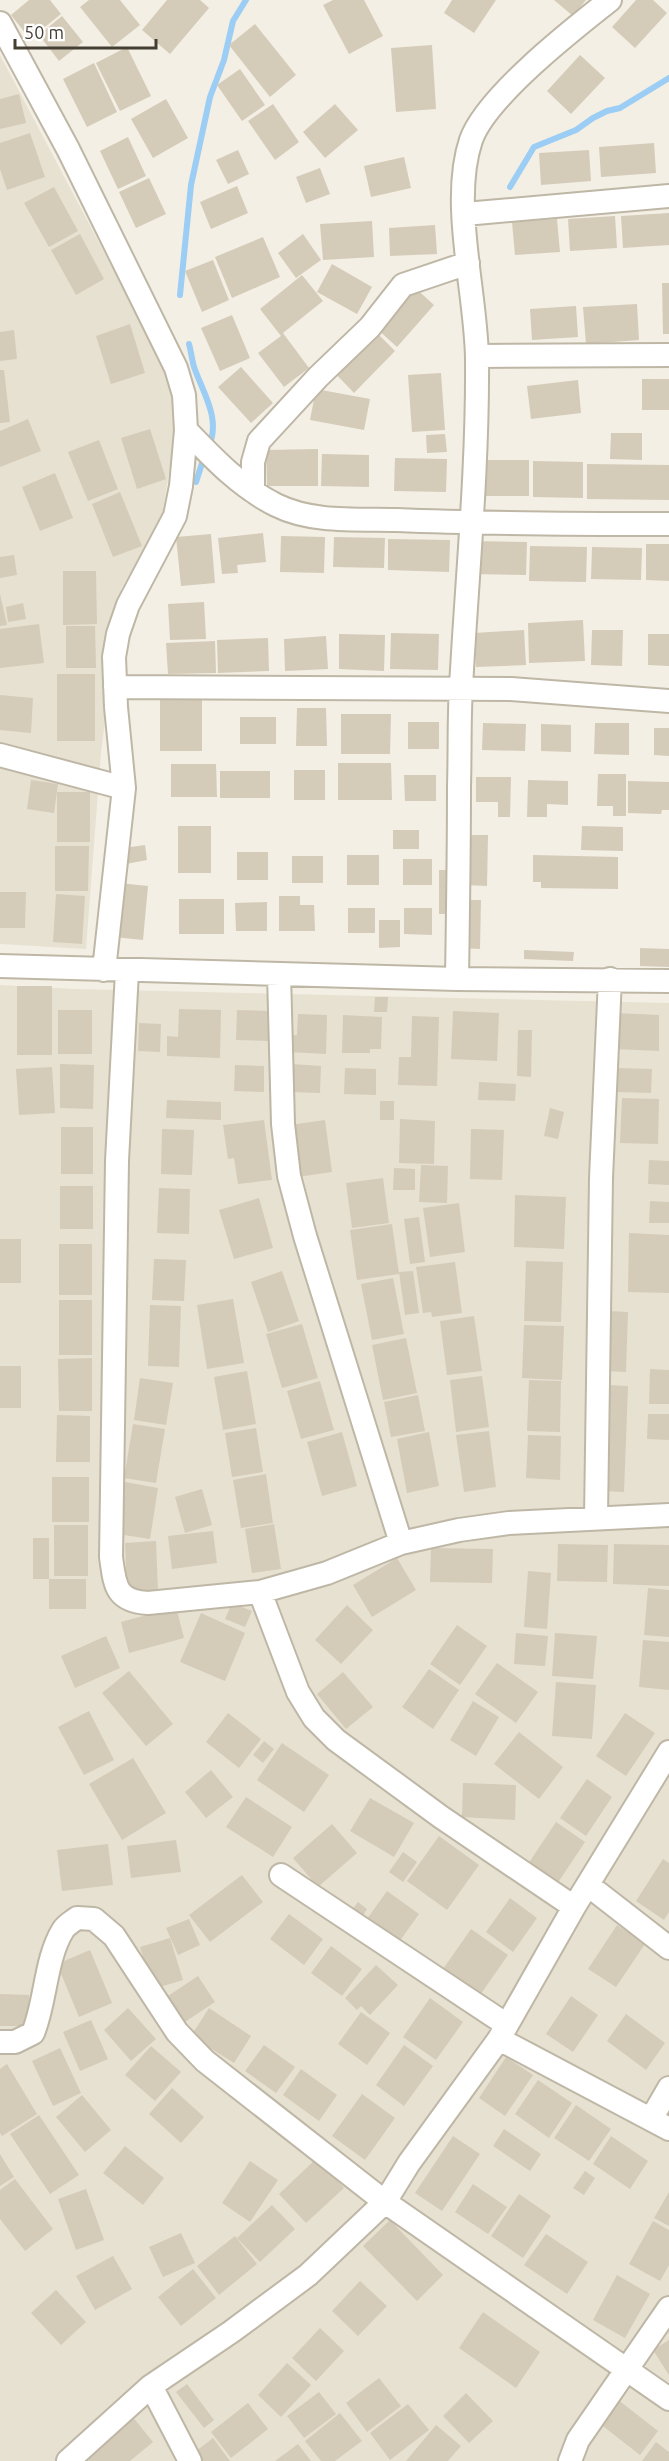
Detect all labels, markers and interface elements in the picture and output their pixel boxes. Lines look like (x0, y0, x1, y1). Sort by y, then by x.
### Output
scale bar (15, 12, 156, 50)
text: 50 m (24, 22, 64, 42)

